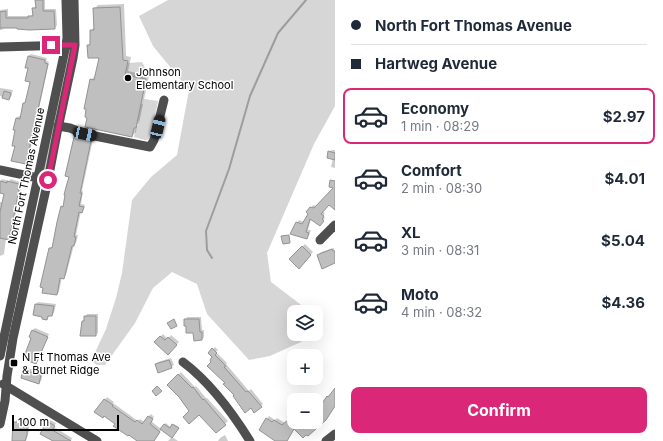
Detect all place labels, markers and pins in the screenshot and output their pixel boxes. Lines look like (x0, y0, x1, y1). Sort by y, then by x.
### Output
place label: Johnson Elementary School (136, 65, 233, 92)
marker: Johnson Elementary School (123, 73, 133, 83)
place label: N Ft Thomas Ave & Burnet Ridge (22, 350, 111, 377)
marker: N Ft Thomas Ave & Burnet Ridge (9, 358, 19, 368)

